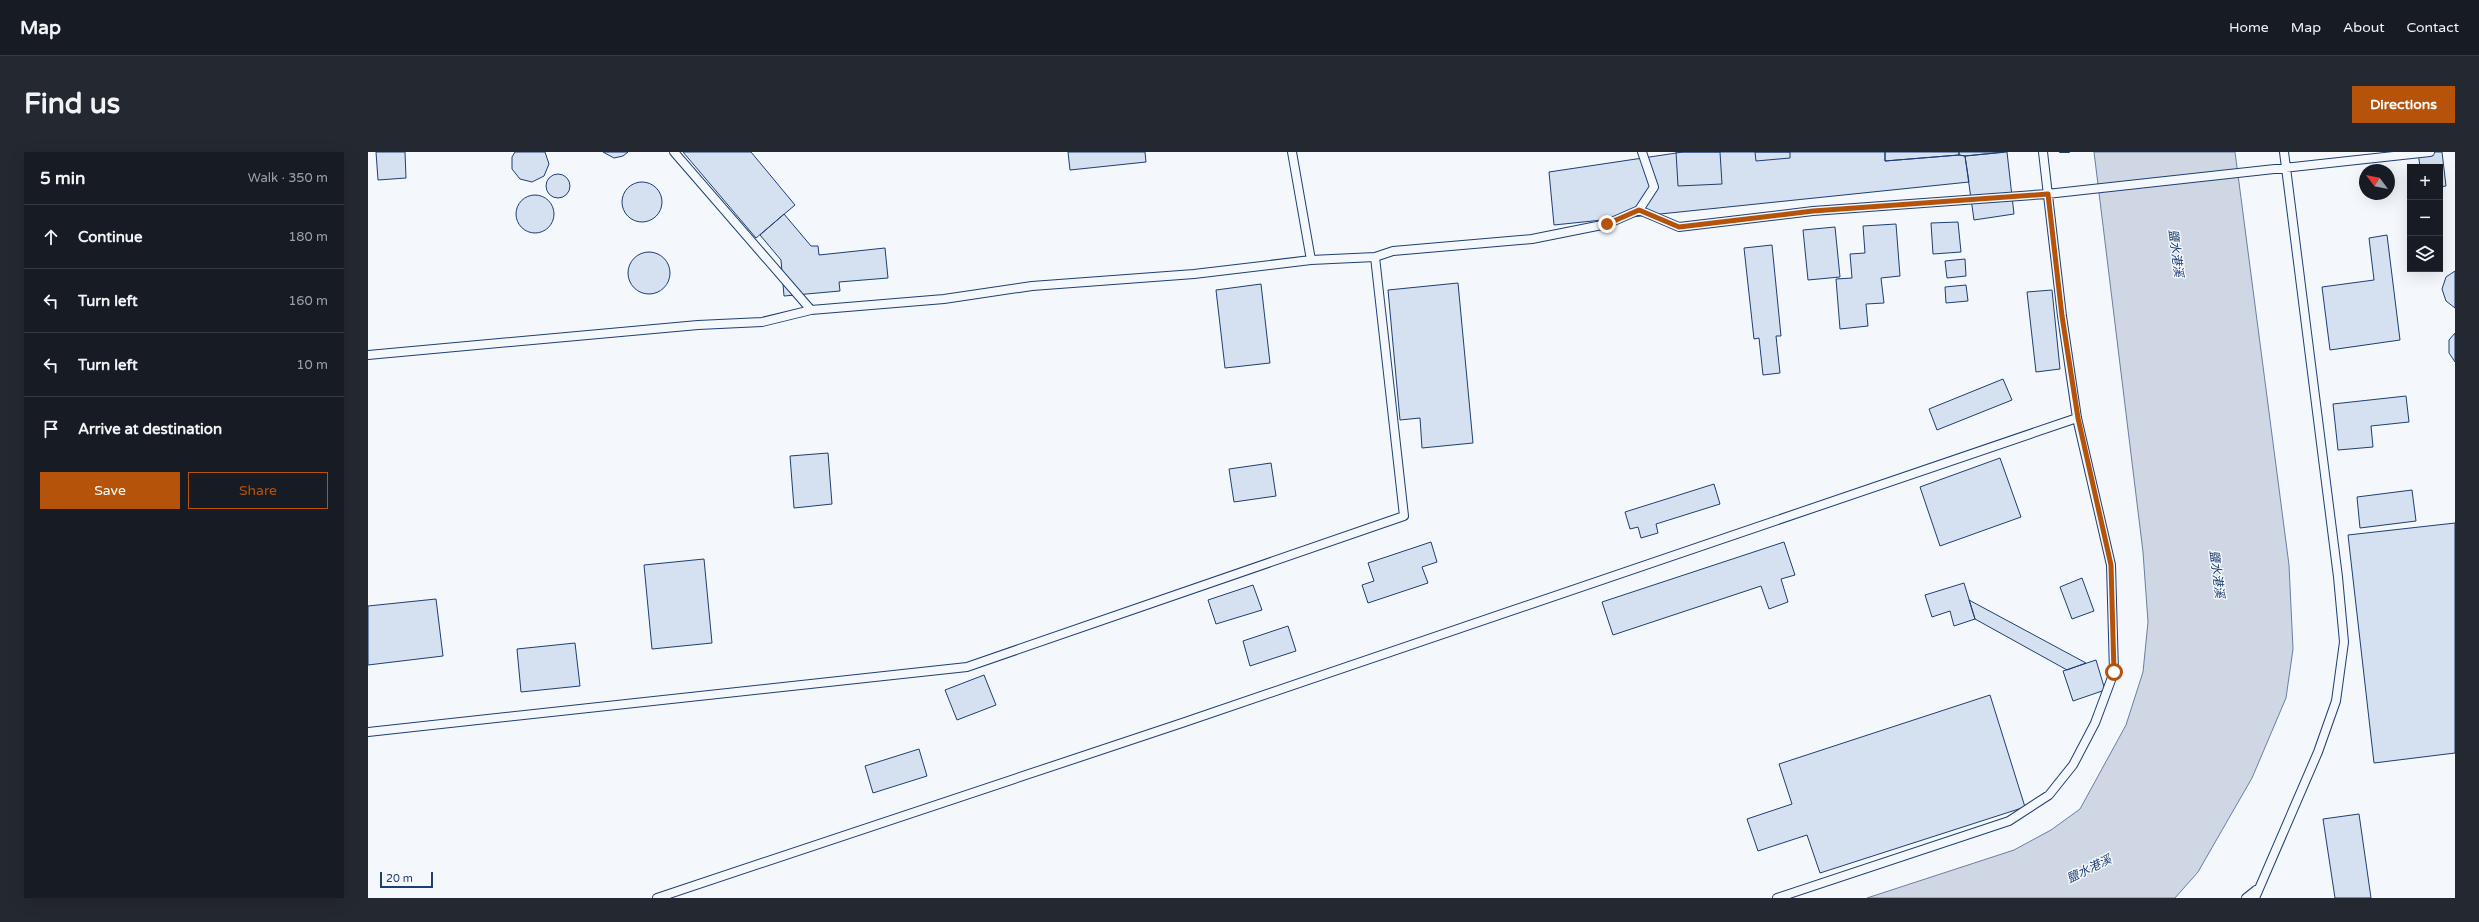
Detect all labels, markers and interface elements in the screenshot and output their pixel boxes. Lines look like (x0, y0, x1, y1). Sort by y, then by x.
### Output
text: Map (20, 17, 61, 39)
text: Home (2229, 19, 2269, 36)
text: Map (2291, 19, 2321, 36)
text: About (2343, 19, 2385, 36)
text: Contact (2407, 19, 2459, 36)
button: Directions (2352, 86, 2455, 123)
text: Find us (24, 87, 120, 121)
north arrow (2359, 164, 2395, 200)
map controls (2407, 164, 2443, 272)
button: + (2407, 164, 2443, 200)
text: 5 min (40, 168, 85, 189)
text: Walk · 350 m (248, 170, 328, 186)
button: − (2407, 200, 2443, 236)
route end (1598, 215, 1616, 233)
icon: ahead (40, 226, 62, 248)
text: Continue (78, 228, 142, 246)
water label: 鹽水港溪 (2166, 228, 2186, 280)
text: 180 m (288, 229, 328, 245)
button: layers (2407, 236, 2443, 272)
icon: left (40, 290, 62, 312)
text: Turn left (78, 292, 138, 310)
text: 160 m (288, 293, 328, 309)
icon: left (40, 354, 62, 376)
text: Turn left (78, 356, 138, 374)
text: 10 m (296, 357, 328, 373)
icon: arrive (40, 418, 62, 440)
text: Arrive at destination (78, 420, 222, 438)
button: Save (40, 472, 180, 509)
button: Share (188, 472, 328, 509)
water label: 鹽水港溪 (2207, 549, 2227, 601)
route start (2105, 663, 2123, 681)
water label: 鹽水港溪 (2064, 851, 2115, 886)
scale bar (380, 870, 433, 889)
text: 20 m (386, 872, 413, 885)

